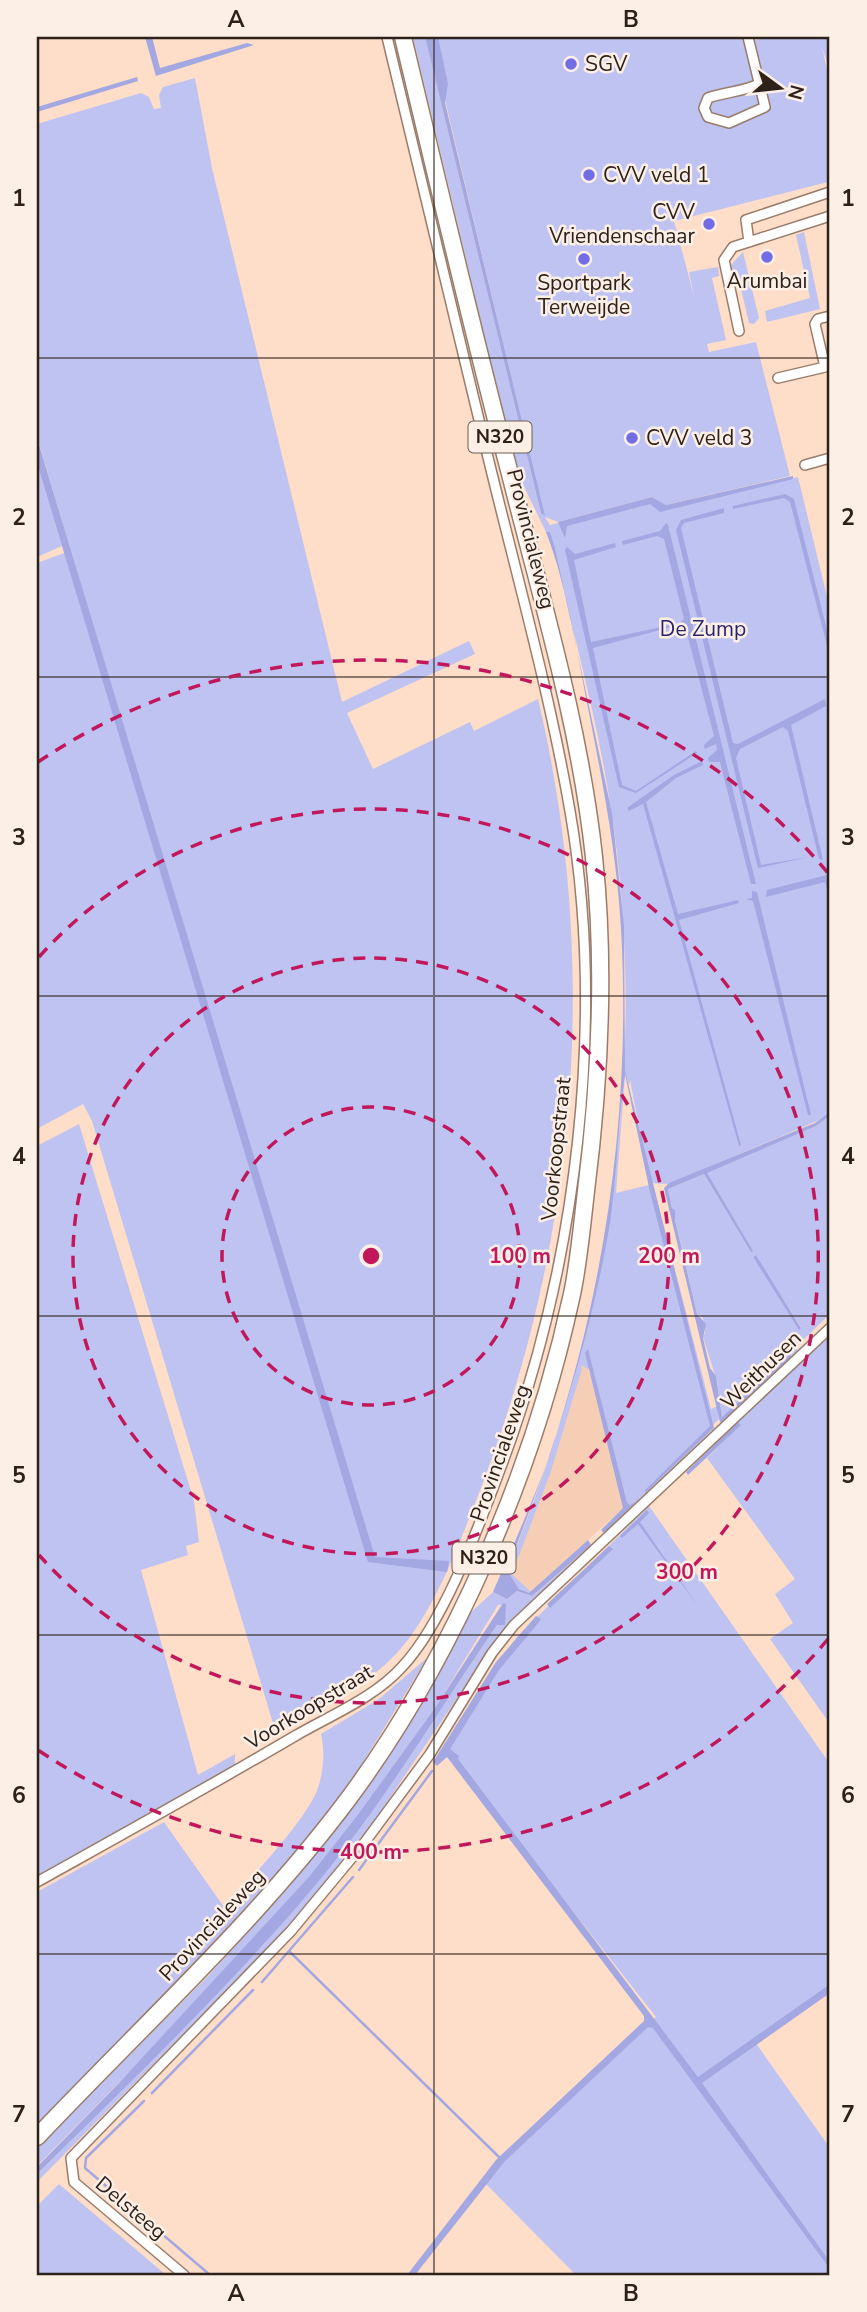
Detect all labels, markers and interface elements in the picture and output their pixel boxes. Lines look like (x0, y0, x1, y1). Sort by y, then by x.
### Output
text: A (227, 4, 245, 35)
text: B (623, 4, 639, 35)
place label: SGV (585, 50, 628, 78)
north arrow (744, 52, 814, 122)
marker: SGV (563, 56, 579, 72)
text: N (781, 82, 810, 102)
place label: CVV veld 1 (603, 161, 709, 189)
marker: CVV veld 1 (581, 167, 597, 183)
text: 1 (12, 183, 26, 214)
text: 1 (841, 183, 855, 214)
place label: CVV Vriendenschaar (548, 198, 696, 250)
marker: CVV Vriendenschaar (701, 216, 717, 232)
marker: Arumbai (759, 249, 775, 265)
marker: Sportpark Terweijde (576, 251, 592, 267)
place label: Arumbai (727, 267, 807, 295)
place label: Sportpark Terweijde (537, 269, 631, 321)
road number: N320 (468, 422, 532, 452)
place label: CVV veld 3 (646, 424, 752, 452)
marker: CVV veld 3 (624, 430, 640, 446)
street label: Provincialeweg (500, 466, 562, 612)
text: 2 (12, 502, 26, 533)
text: 2 (841, 502, 855, 533)
park label: De Zump (660, 615, 746, 643)
text: 3 (12, 822, 26, 853)
text: 3 (841, 822, 855, 853)
street label: Voorkoopstraat (534, 1075, 578, 1223)
text: 4 (12, 1141, 26, 1172)
text: 4 (841, 1141, 855, 1172)
text: 100 m (489, 1242, 551, 1270)
text: 200 m (638, 1242, 700, 1270)
centre of rings (359, 1244, 383, 1268)
street label: Weithusen (715, 1324, 807, 1416)
street label: Provincialeweg (463, 1381, 537, 1525)
text: 5 (12, 1460, 26, 1491)
text: 5 (841, 1460, 855, 1491)
road number: N320 (452, 1542, 516, 1574)
text: 300 m (656, 1558, 718, 1586)
street label: Voorkoopstraat (239, 1658, 379, 1757)
text: 6 (12, 1780, 26, 1811)
text: 6 (841, 1780, 855, 1811)
text: 400 m (340, 1838, 402, 1866)
street label: Provincialeweg (153, 1863, 271, 1987)
text: 7 (12, 2099, 26, 2130)
text: 7 (841, 2099, 855, 2130)
street label: Delsteeg (90, 2170, 172, 2246)
text: A (227, 2278, 245, 2309)
text: B (623, 2278, 639, 2309)

